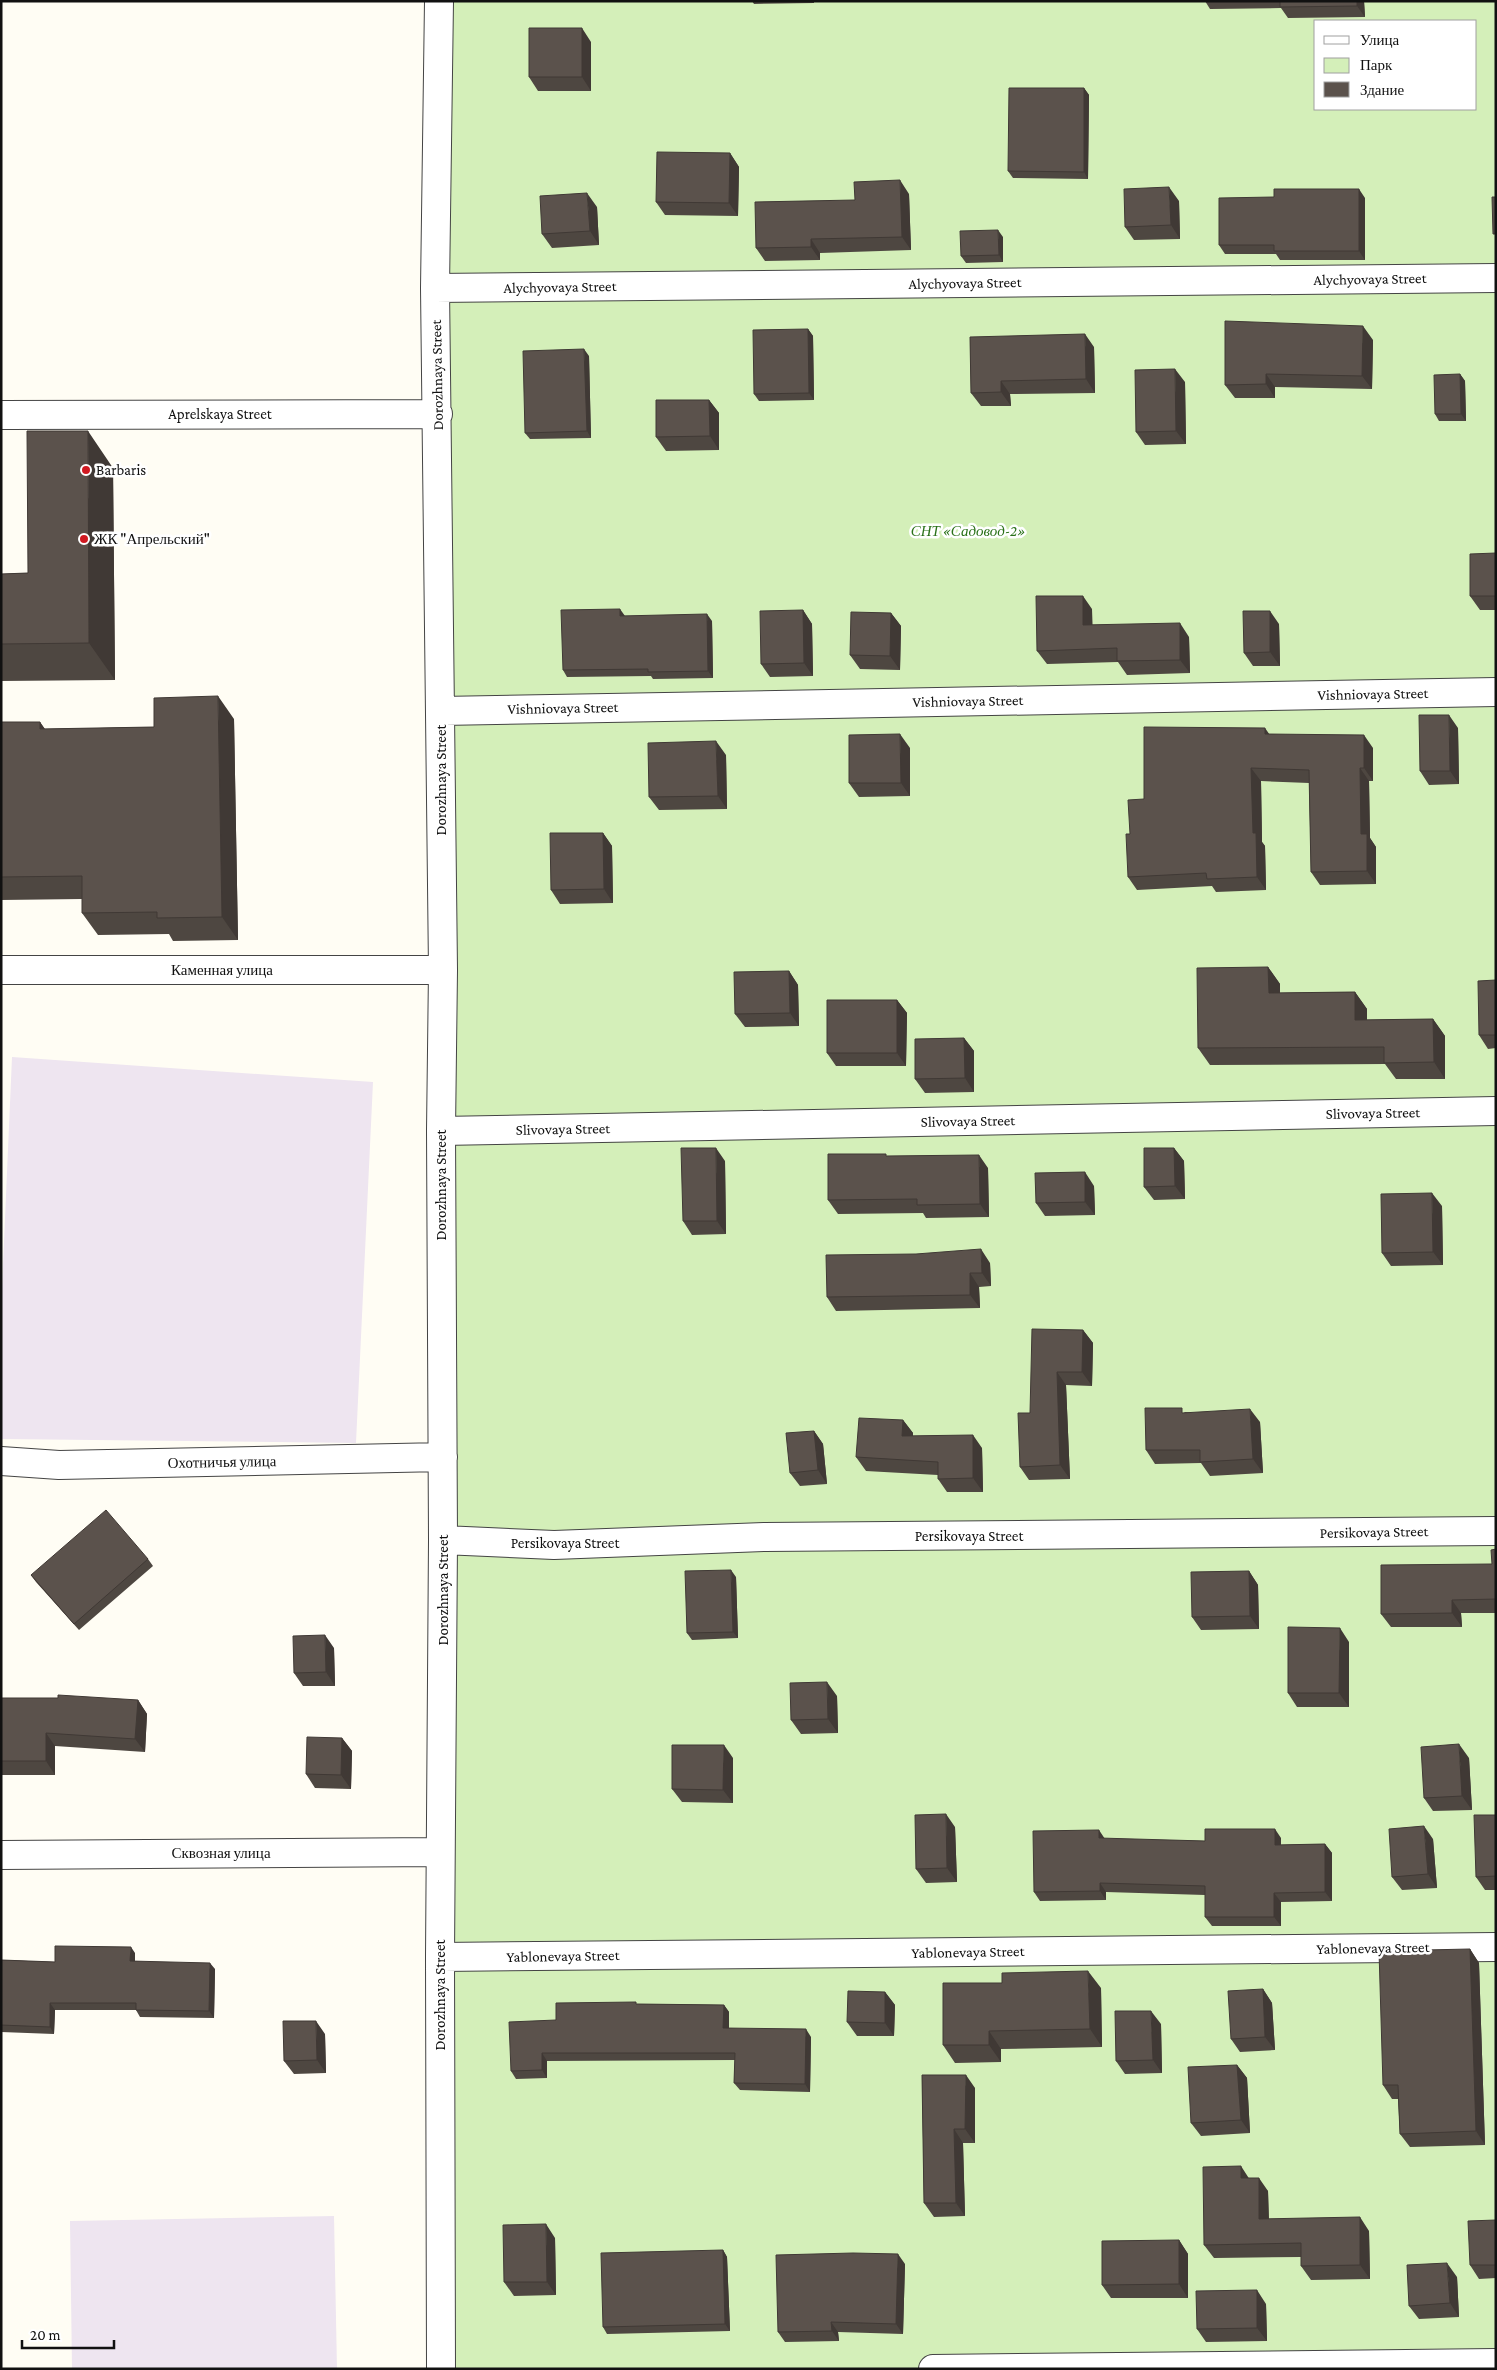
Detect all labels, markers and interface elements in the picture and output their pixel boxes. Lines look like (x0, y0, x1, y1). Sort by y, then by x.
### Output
legend (1314, 20, 1477, 110)
text: Улица (1360, 32, 1399, 48)
text: Парк (1360, 57, 1393, 73)
text: Здание (1360, 82, 1404, 98)
street label: Alychyovaya Street (1313, 270, 1428, 289)
street label: Alychyovaya Street (908, 274, 1023, 293)
street label: Alychyovaya Street (503, 278, 618, 297)
street label: Dorozhnaya Street (428, 318, 447, 431)
street label: Aprelskaya Street (168, 406, 273, 423)
place label: Barbaris (96, 462, 146, 478)
marker: Barbaris (80, 464, 92, 476)
park label: СНТ «Садовод-2» (911, 523, 1025, 539)
place label: ЖК "Апрельский" (94, 531, 210, 547)
marker: ЖК "Апрельский" (78, 533, 90, 545)
street label: Vishniovaya Street (1317, 685, 1430, 704)
street label: Vishniovaya Street (912, 692, 1025, 711)
street label: Vishniovaya Street (507, 699, 620, 718)
street label: Dorozhnaya Street (433, 724, 450, 835)
street label: Каменная улица (171, 962, 273, 978)
street label: Slivovaya Street (1326, 1104, 1421, 1123)
street label: Slivovaya Street (921, 1112, 1016, 1131)
street label: Slivovaya Street (516, 1120, 611, 1139)
street label: Dorozhnaya Street (433, 1129, 450, 1240)
street label: Охотничья улица (167, 1453, 277, 1471)
street label: Persikovaya Street (1319, 1523, 1430, 1542)
street label: Persikovaya Street (915, 1528, 1024, 1545)
street label: Dorozhnaya Street (435, 1534, 452, 1645)
street label: Persikovaya Street (511, 1535, 620, 1552)
street label: Сквозная улица (171, 1845, 271, 1861)
street label: Dorozhnaya Street (432, 1939, 449, 2050)
street label: Yablonevaya Street (1316, 1939, 1431, 1958)
street label: Yablonevaya Street (911, 1943, 1026, 1962)
street label: Yablonevaya Street (506, 1947, 621, 1966)
scale bar (22, 2318, 115, 2350)
text: 20 m (30, 2327, 61, 2343)

